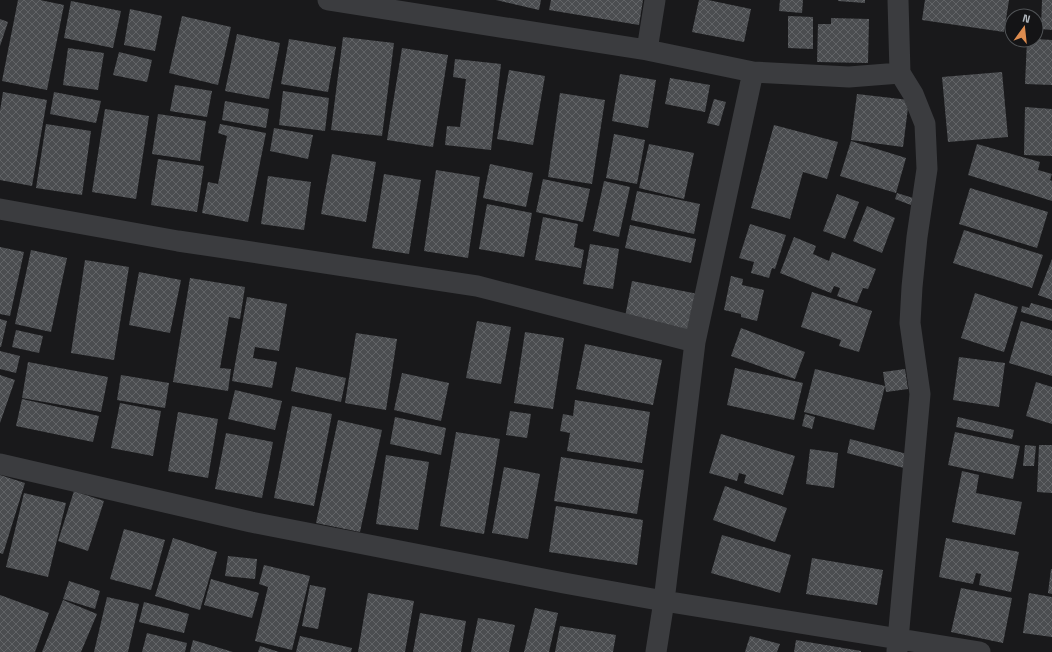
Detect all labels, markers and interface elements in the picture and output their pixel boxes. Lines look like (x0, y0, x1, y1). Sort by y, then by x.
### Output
north arrow (1004, 8, 1044, 48)
text: N (1021, 10, 1032, 27)

